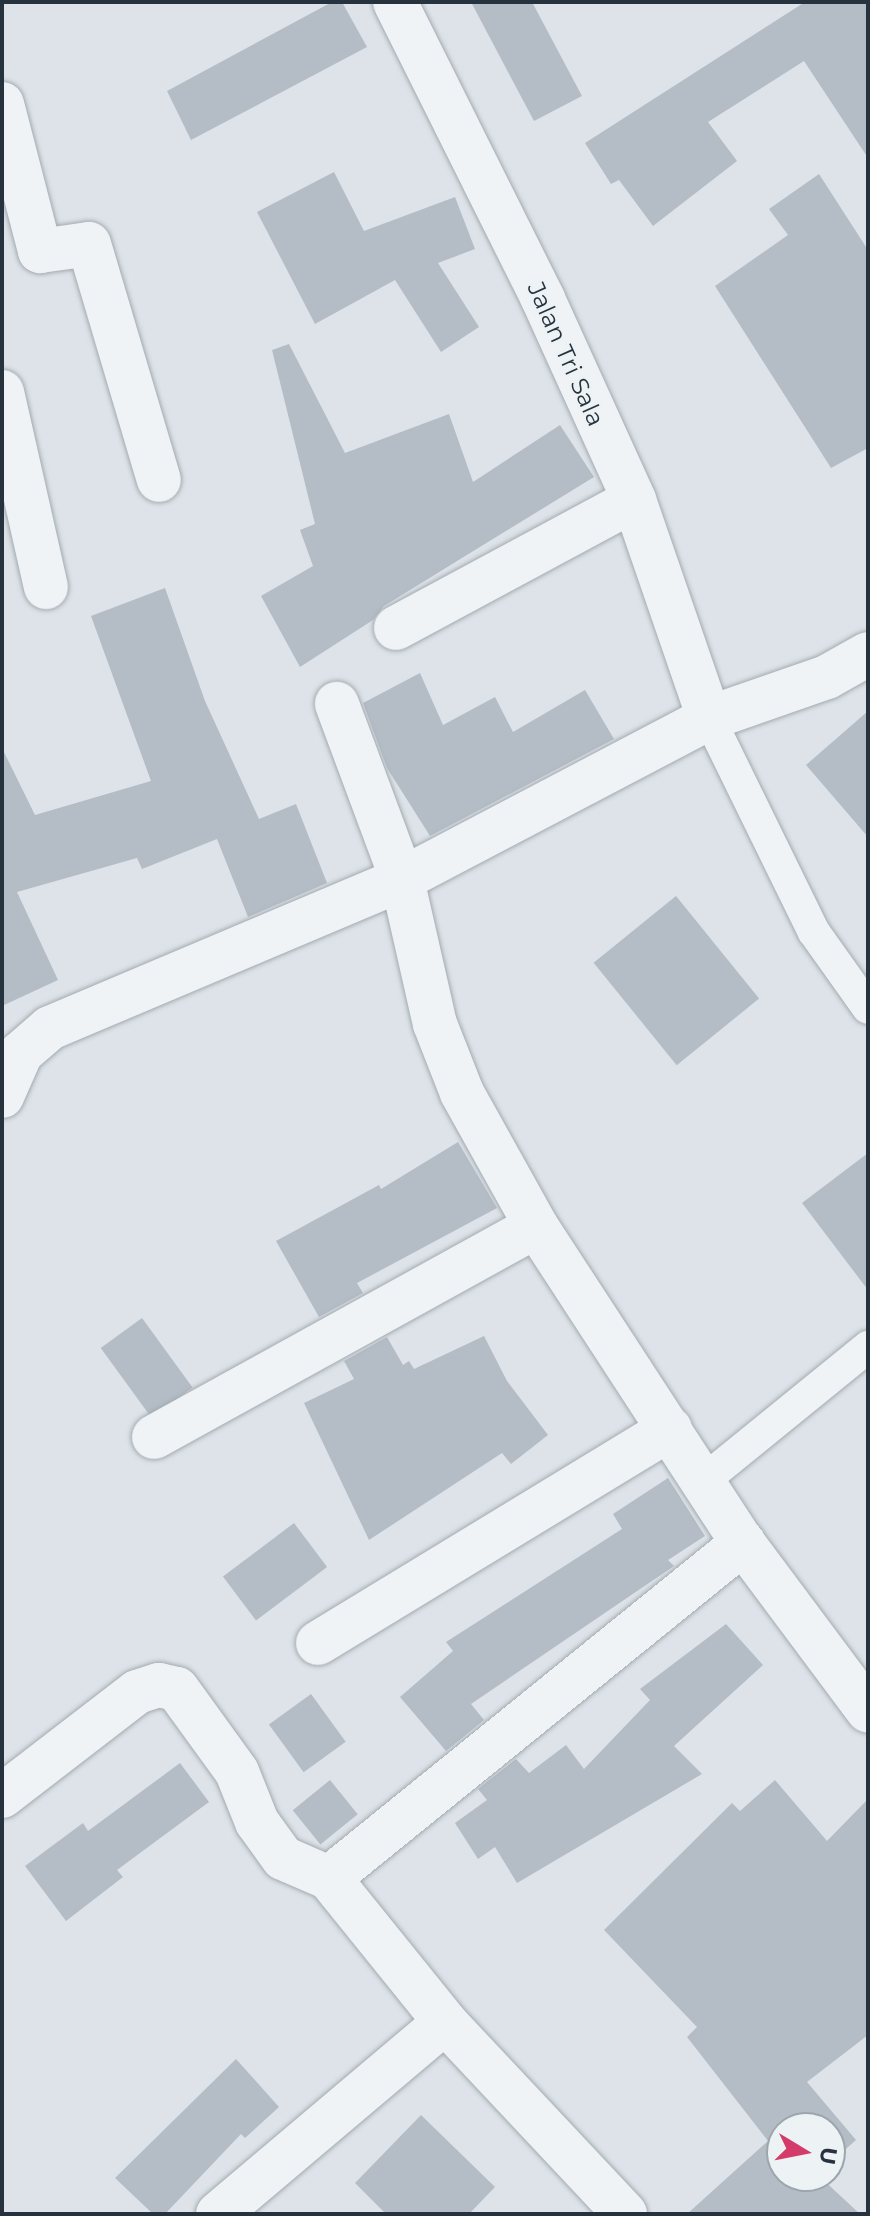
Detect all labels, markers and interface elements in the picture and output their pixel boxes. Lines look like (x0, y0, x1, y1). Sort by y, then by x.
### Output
street label: Jalan Tri Sala (521, 278, 611, 430)
north arrow (766, 2112, 846, 2192)
text: U (813, 2145, 843, 2167)

